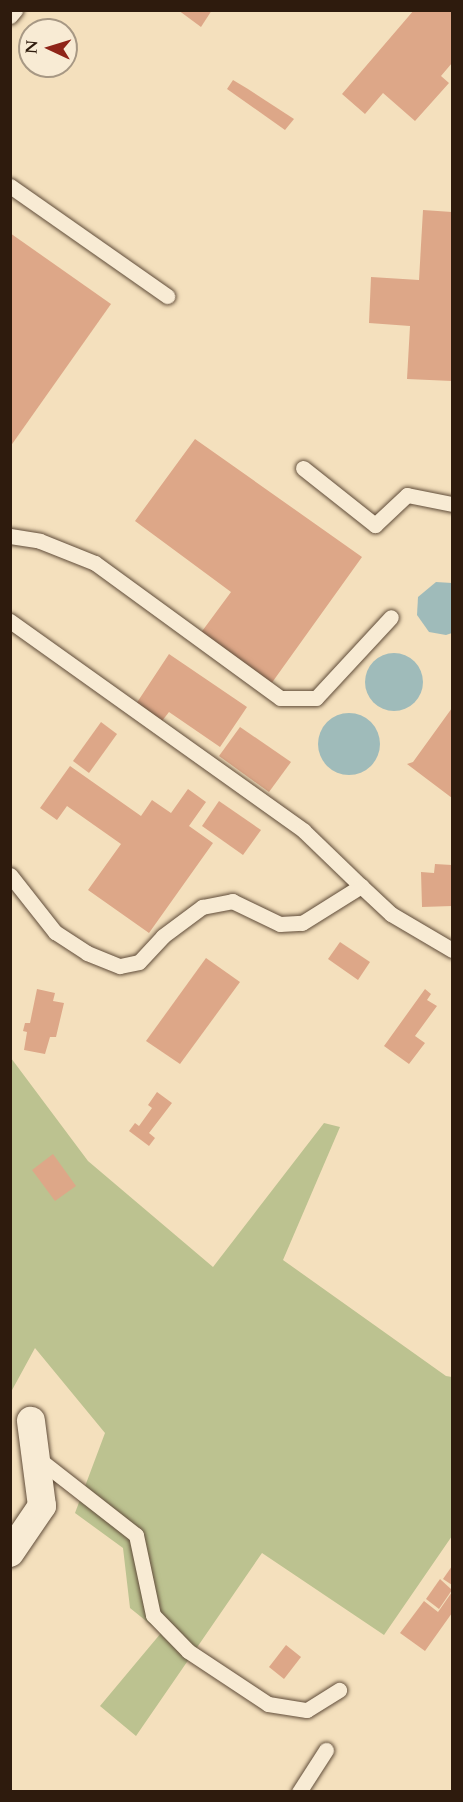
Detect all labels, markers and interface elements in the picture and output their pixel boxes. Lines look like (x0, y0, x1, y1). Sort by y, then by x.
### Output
north arrow (18, 18, 78, 78)
text: N (21, 39, 43, 55)

